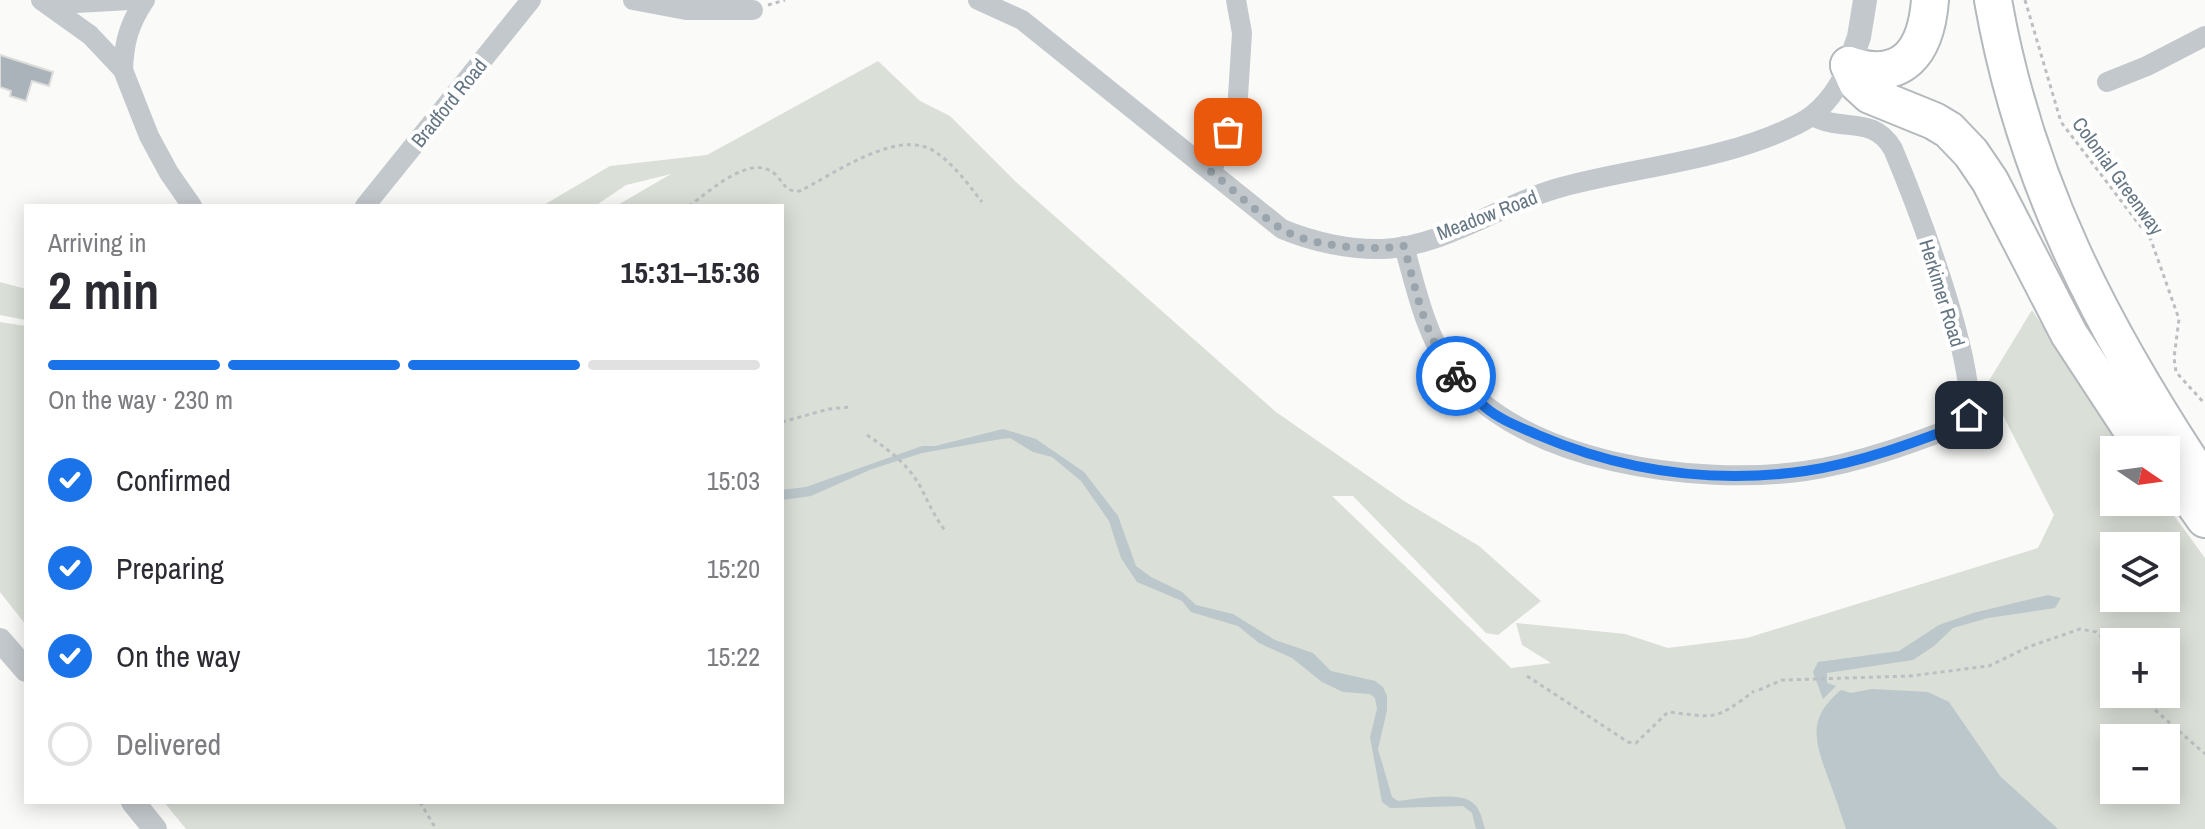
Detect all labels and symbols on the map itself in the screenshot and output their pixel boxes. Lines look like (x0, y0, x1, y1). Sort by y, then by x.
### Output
street label: Bradford Road (405, 53, 493, 153)
pin (1194, 98, 1262, 166)
street label: Colonial Greenway (2066, 111, 2171, 241)
street label: Meadow Road (1433, 183, 1541, 246)
street label: Herkimer Road (1913, 236, 1972, 350)
courier (1416, 336, 1496, 416)
pin (1935, 381, 2003, 449)
north arrow (2100, 436, 2180, 516)

